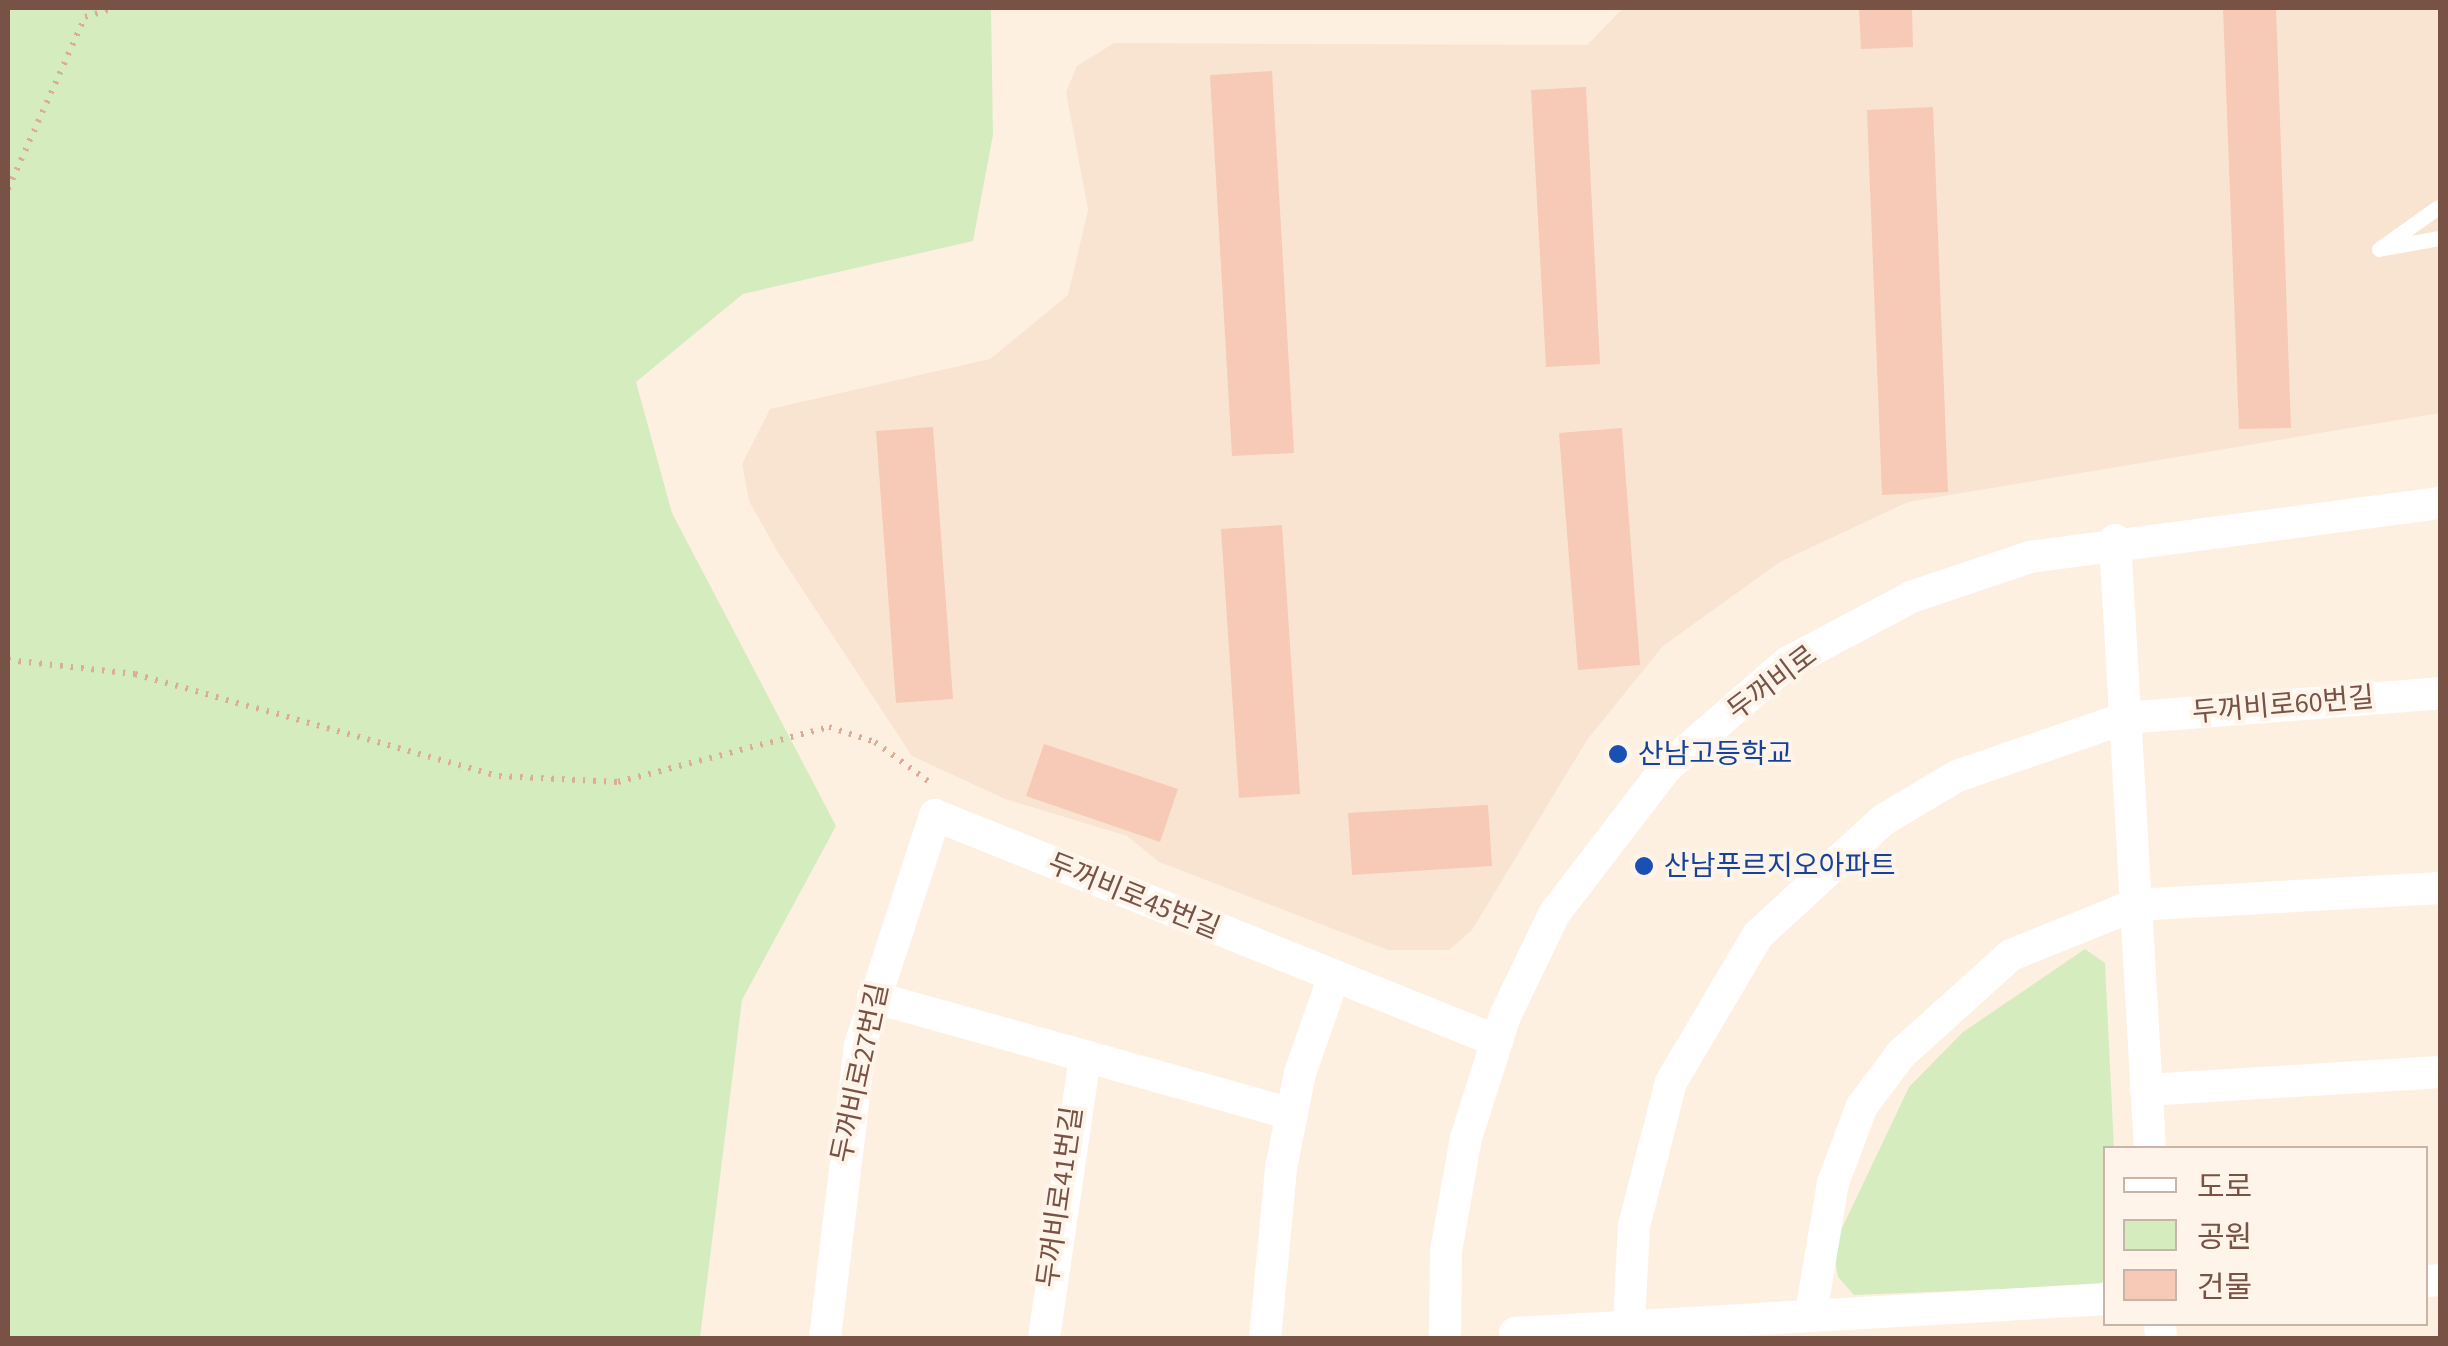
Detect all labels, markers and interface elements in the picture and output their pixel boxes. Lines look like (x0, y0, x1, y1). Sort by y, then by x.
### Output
street label: 두꺼비로 (1721, 639, 1823, 727)
street label: 두꺼비로60번길 (2191, 680, 2375, 730)
place label: 산남고등학교 (1638, 737, 1793, 771)
marker: 산남고등학교 (1607, 743, 1629, 765)
street label: 두꺼비로45번길 (1043, 846, 1225, 946)
place label: 산남푸르지오아파트 (1664, 849, 1896, 883)
marker: 산남푸르지오아파트 (1633, 855, 1655, 877)
street label: 두꺼비로27번길 (825, 980, 895, 1166)
street label: 두꺼비로41번길 (1031, 1104, 1089, 1290)
legend (2103, 1146, 2428, 1326)
text: 도로 (2197, 1166, 2252, 1209)
text: 공원 (2197, 1216, 2252, 1259)
text: 건물 (2197, 1266, 2252, 1309)

